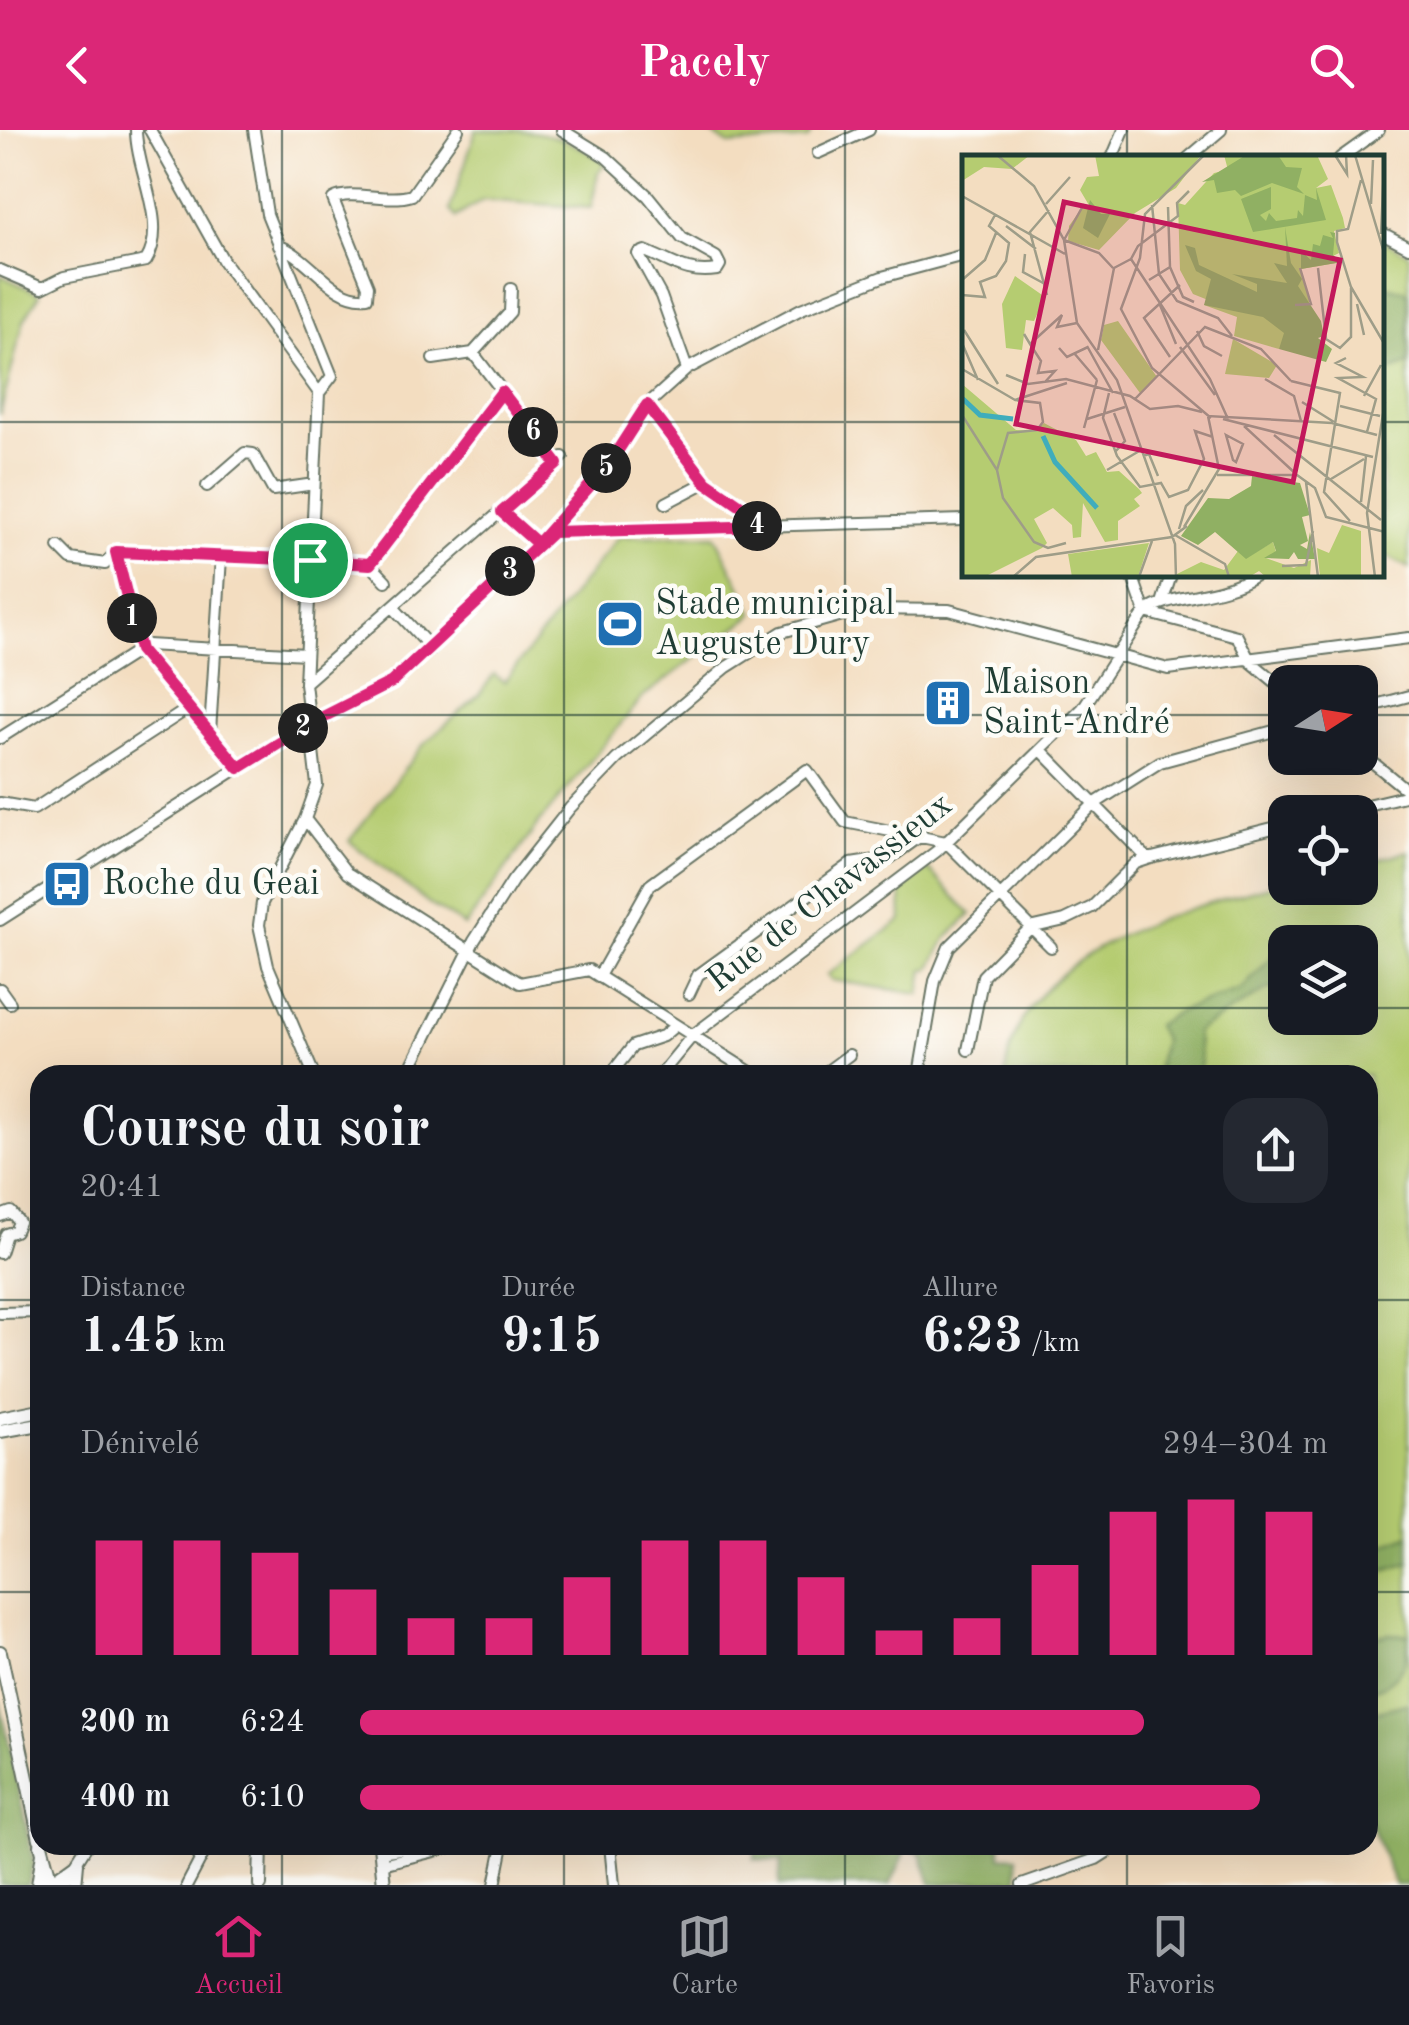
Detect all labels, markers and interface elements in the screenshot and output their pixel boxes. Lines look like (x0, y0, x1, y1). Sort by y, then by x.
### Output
icon: back (50, 38, 105, 93)
icon: search (1304, 38, 1359, 93)
text: Pacely (638, 42, 771, 87)
inset map (962, 155, 1384, 578)
pin: 6 (508, 407, 558, 457)
text: 6 (525, 418, 541, 446)
pin: 5 (581, 443, 631, 493)
text: 5 (598, 454, 614, 482)
pin: 4 (732, 501, 782, 551)
text: 4 (749, 512, 765, 540)
pin (268, 518, 353, 603)
icon: arrive (283, 533, 338, 588)
pin: 3 (485, 546, 535, 596)
text: 3 (502, 557, 518, 585)
place label: Stade municipal Auguste Dury (655, 587, 895, 662)
pin: 1 (107, 593, 157, 643)
sports icon: Stade municipal Auguste Dury (594, 598, 646, 650)
text: 1 (124, 604, 140, 632)
north arrow (1268, 665, 1378, 775)
map controls (1268, 665, 1378, 1035)
place label: Maison Saint-André (983, 666, 1170, 741)
building icon: Maison Saint-André (922, 677, 974, 729)
pin: 2 (278, 703, 328, 753)
text: 2 (295, 714, 311, 742)
street label: Rue de Chavassieux (701, 787, 959, 999)
button: locate (1268, 795, 1378, 905)
bus stop icon: Roche du Geai (41, 858, 93, 910)
place label: Roche du Geai (102, 867, 319, 902)
button: layers (1268, 925, 1378, 1035)
button: share (1223, 1098, 1328, 1203)
text: Course du soir (80, 1103, 430, 1158)
text: 20:41 (80, 1172, 163, 1204)
text: Distance (80, 1275, 185, 1303)
text: Durée (501, 1275, 575, 1303)
text: Allure (922, 1275, 998, 1303)
text: 1.45 (80, 1313, 181, 1363)
text: 9:15 (501, 1313, 602, 1363)
text: 6:23 (922, 1313, 1023, 1363)
text: km (181, 1330, 226, 1358)
text: /km (1023, 1330, 1080, 1358)
text: Dénivelé (80, 1429, 199, 1461)
text: 294–304 m (1162, 1429, 1328, 1461)
text: 200 m (80, 1707, 170, 1739)
text: 6:24 (240, 1707, 305, 1739)
text: 400 m (80, 1782, 170, 1814)
text: 6:10 (240, 1782, 305, 1814)
tab: Accueil (194, 1909, 283, 2004)
tab: Carte (671, 1909, 738, 2004)
tab: Favoris (1126, 1909, 1215, 2004)

